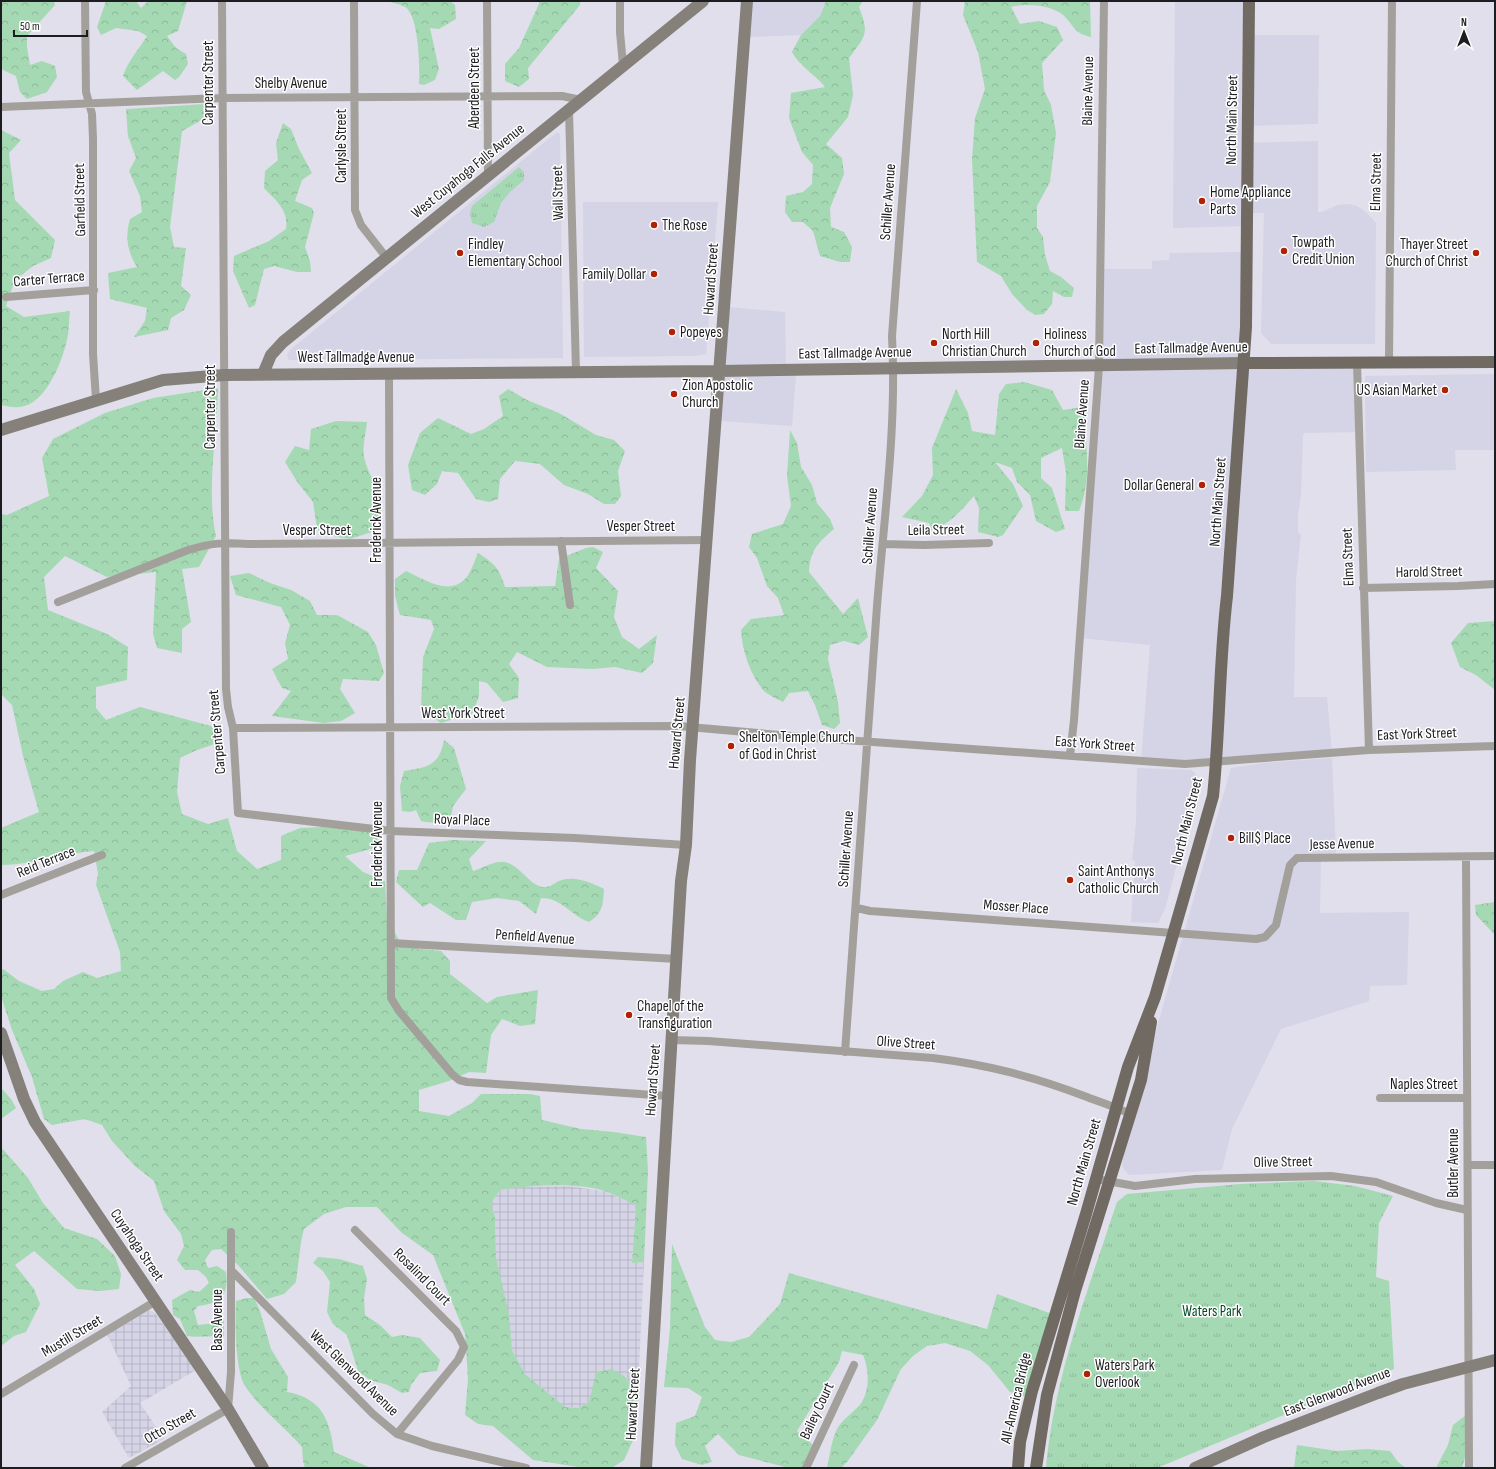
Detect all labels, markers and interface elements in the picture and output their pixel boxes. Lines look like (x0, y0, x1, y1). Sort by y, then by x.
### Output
scale bar (14, 12, 87, 38)
north arrow (1444, 12, 1484, 52)
text: N (1461, 16, 1467, 29)
text: 50 m (20, 19, 40, 34)
street label: Carpenter Street (199, 40, 218, 125)
street label: Aberdeen Street (465, 47, 484, 130)
street label: Blaine Avenue (1078, 56, 1098, 126)
street label: Shelby Avenue (255, 74, 327, 93)
street label: North Main Street (1222, 75, 1242, 165)
street label: Carlysle Street (332, 109, 351, 183)
street label: West Cuyahoga Falls Avenue (407, 119, 529, 223)
street label: Elma Street (1366, 152, 1386, 211)
street label: Garfield Street (70, 163, 90, 237)
street label: Schiller Avenue (876, 163, 900, 241)
street label: Wall Street (548, 165, 568, 221)
place label: Home Appliance Parts (1210, 183, 1291, 219)
marker: Home Appliance Parts (1197, 196, 1207, 206)
place label: The Rose (662, 216, 707, 235)
marker: The Rose (649, 220, 659, 230)
place label: Towpath Credit Union (1292, 233, 1355, 269)
place label: Findley Elementary School (468, 235, 562, 271)
place label: Thayer Street Church of Christ (1386, 235, 1468, 271)
street label: Howard Street (699, 242, 723, 316)
marker: Towpath Credit Union (1279, 246, 1289, 256)
marker: Findley Elementary School (455, 248, 465, 258)
marker: Thayer Street Church of Christ (1471, 248, 1481, 258)
place label: Family Dollar (582, 265, 647, 284)
street label: Carter Terrace (12, 266, 86, 292)
marker: Family Dollar (649, 269, 659, 279)
place label: Popeyes (680, 323, 722, 342)
place label: North Hill Christian Church (942, 325, 1027, 361)
place label: Holiness Church of God (1044, 325, 1116, 361)
marker: Popeyes (667, 327, 677, 337)
marker: North Hill Christian Church (929, 338, 939, 348)
marker: Holiness Church of God (1031, 338, 1041, 348)
street label: East Tallmadge Avenue (1134, 338, 1248, 358)
street label: East Tallmadge Avenue (798, 343, 912, 363)
street label: West Tallmadge Avenue (297, 348, 415, 367)
street label: Carpenter Street (201, 364, 220, 449)
place label: Zion Apostolic Church (682, 376, 753, 412)
street label: Blaine Avenue (1070, 379, 1094, 449)
place label: US Asian Market (1357, 381, 1437, 400)
marker: US Asian Market (1440, 385, 1450, 395)
marker: Zion Apostolic Church (669, 389, 679, 399)
street label: North Main Street (1205, 456, 1231, 547)
place label: Dollar General (1124, 476, 1194, 495)
street label: Frederick Avenue (367, 477, 386, 563)
marker: Dollar General (1197, 480, 1207, 490)
street label: Schiller Avenue (858, 487, 882, 565)
street label: Vesper Street (607, 517, 676, 536)
street label: Leila Street (907, 520, 965, 540)
street label: Vesper Street (283, 521, 352, 540)
street label: Elma Street (1337, 527, 1359, 587)
street label: Harold Street (1395, 562, 1463, 582)
street label: Carpenter Street (204, 689, 230, 775)
street label: Howard Street (664, 696, 690, 770)
street label: West York Street (421, 704, 505, 723)
street label: East York Street (1377, 723, 1458, 745)
place label: Shelton Temple Church of God in Christ (739, 728, 855, 764)
street label: East York Street (1054, 732, 1136, 756)
marker: Shelton Temple Church of God in Christ (726, 741, 736, 751)
street label: North Main Street (1167, 775, 1207, 867)
street label: Frederick Avenue (368, 801, 387, 887)
street label: Royal Place (434, 810, 490, 830)
street label: Schiller Avenue (834, 810, 858, 888)
place label: Bill$ Place (1239, 829, 1291, 848)
marker: Bill$ Place (1226, 833, 1236, 843)
street label: Jesse Avenue (1308, 834, 1375, 854)
street label: Reid Terrace (14, 842, 78, 882)
place label: Saint Anthonys Catholic Church (1078, 862, 1159, 898)
marker: Saint Anthonys Catholic Church (1065, 875, 1075, 885)
street label: Mosser Place (983, 895, 1049, 919)
street label: Penfield Avenue (495, 925, 575, 949)
place label: Chapel of the Transfiguration (637, 997, 712, 1033)
marker: Chapel of the Transfiguration (624, 1010, 634, 1020)
street label: Olive Street (876, 1031, 937, 1055)
street label: Howard Street (641, 1043, 665, 1117)
street label: Naples Street (1390, 1075, 1458, 1094)
street label: North Main Street (1063, 1116, 1106, 1208)
street label: Butler Avenue (1444, 1128, 1463, 1198)
street label: Olive Street (1253, 1152, 1313, 1172)
street label: Cuyahoga Street (106, 1205, 168, 1285)
street label: Rosalind Court (389, 1244, 455, 1310)
street label: Bass Avenue (208, 1289, 227, 1351)
park label: Waters Park (1182, 1302, 1242, 1321)
street label: Mustill Street (38, 1310, 106, 1362)
street label: West Glenwood Avenue (305, 1326, 403, 1420)
street label: All-America Bridge (996, 1351, 1036, 1446)
place label: Waters Park Overlook (1095, 1356, 1155, 1392)
street label: East Glenwood Avenue (1281, 1363, 1393, 1421)
street label: Howard Street (622, 1367, 644, 1441)
marker: Waters Park Overlook (1082, 1369, 1092, 1379)
street label: Bailey Court (796, 1379, 839, 1443)
street label: Otto Street (141, 1403, 200, 1448)

